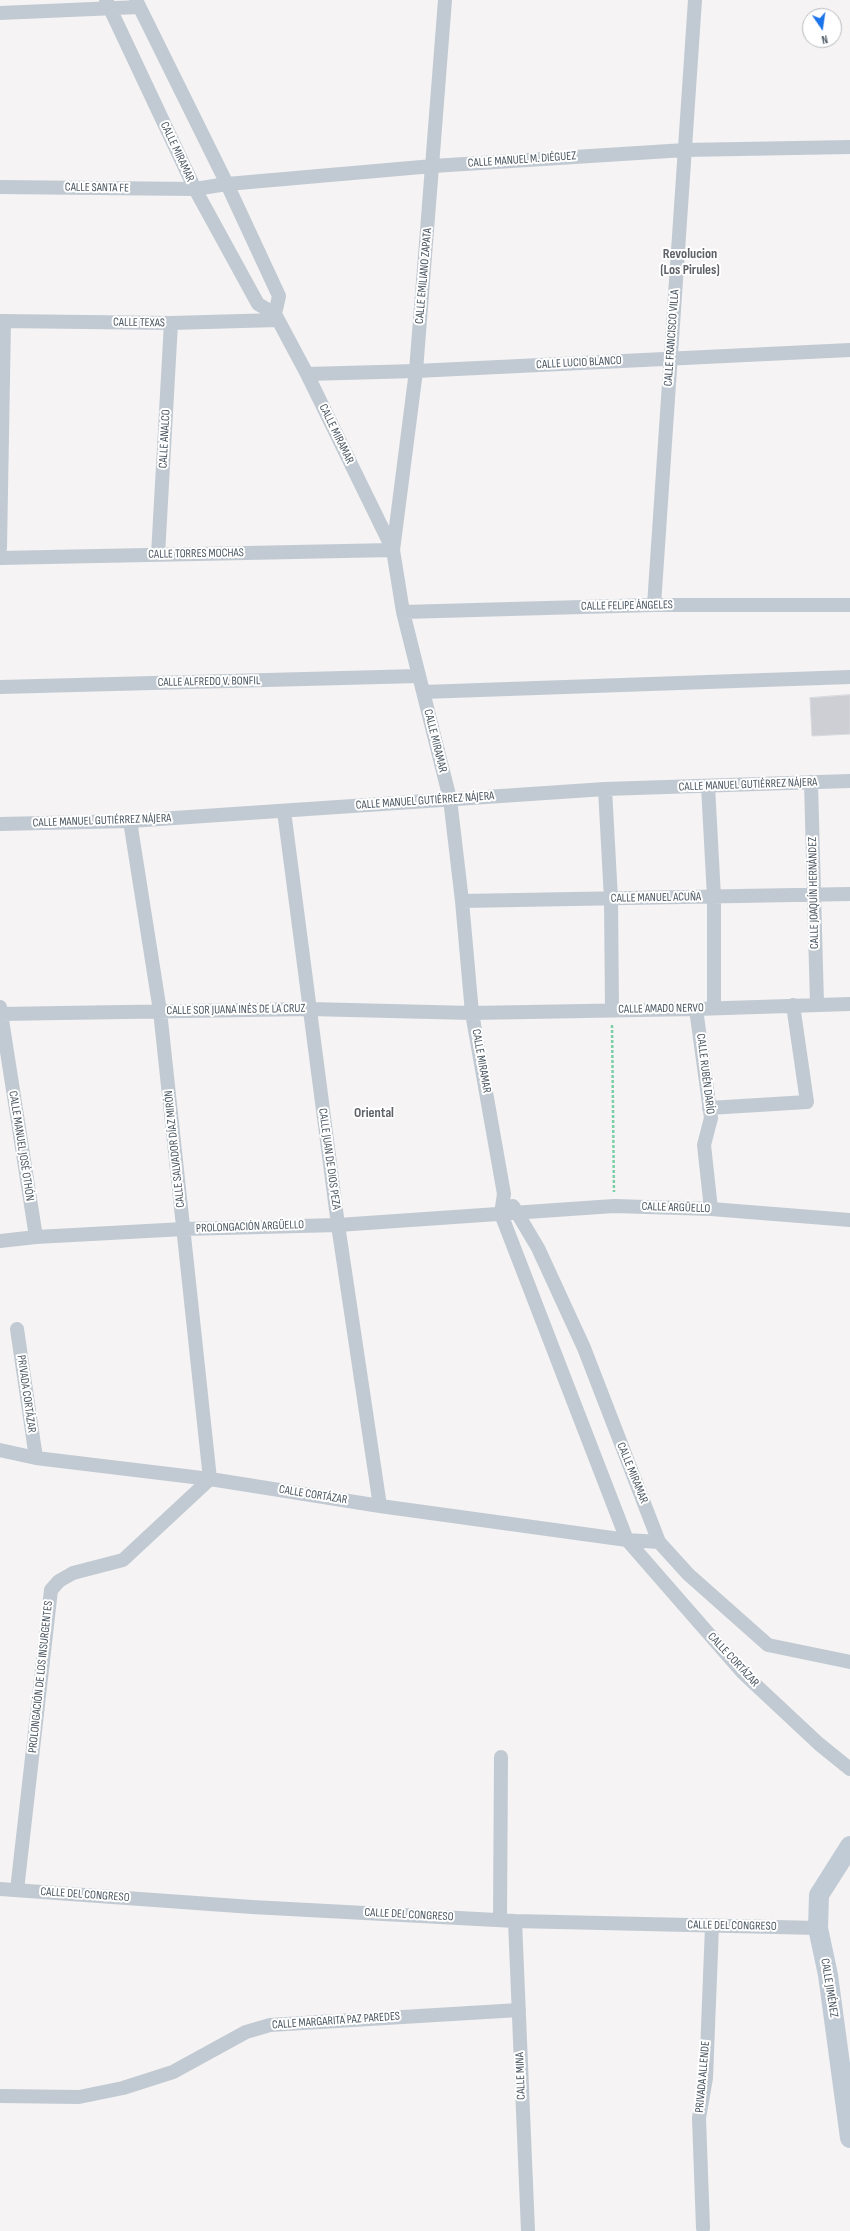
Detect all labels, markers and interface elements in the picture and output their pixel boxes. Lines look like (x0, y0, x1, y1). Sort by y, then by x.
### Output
north arrow (802, 8, 842, 48)
text: N (820, 32, 829, 46)
street label: CALLE MIRAMAR (157, 120, 197, 184)
street label: CALLE MANUEL M. DIÉGUEZ (467, 149, 577, 171)
street label: CALLE SANTA FE (65, 180, 129, 196)
street label: CALLE EMILIANO ZAPATA (413, 227, 435, 325)
district label: Revolucion (Los Pirules) (660, 246, 720, 278)
street label: CALLE FRANCISCO VILLA (661, 289, 683, 387)
street label: CALLE TEXAS (113, 315, 165, 331)
street label: CALLE LUCIO BLANCO (536, 354, 622, 372)
street label: CALLE MIRAMAR (315, 402, 357, 466)
street label: CALLE ANALCO (156, 409, 174, 469)
street label: CALLE TORRES MOCHAS (148, 546, 244, 562)
street label: CALLE FELIPE ÁNGELES (581, 598, 673, 614)
street label: CALLE ALFREDO V. BONFIL (157, 674, 261, 690)
street label: CALLE MIRAMAR (420, 708, 450, 774)
street label: CALLE MANUEL GUTIÉRREZ NÁJERA (678, 775, 818, 795)
street label: CALLE MANUEL GUTIÉRREZ NÁJERA (355, 789, 495, 813)
street label: CALLE MANUEL GUTIÉRREZ NÁJERA (32, 811, 172, 831)
street label: CALLE JOAQUÍN HERNÁNDEZ (806, 837, 822, 949)
street label: CALLE MANUEL ACUÑA (611, 890, 701, 906)
street label: CALLE AMADO NERVO (618, 1001, 704, 1017)
street label: CALLE SOR JUANA INÉS DE LA CRUZ (166, 1002, 306, 1018)
street label: CALLE MIRAMAR (468, 1028, 494, 1094)
street label: CALLE RUBÉN DARÍO (693, 1033, 717, 1115)
street label: CALLE MANUEL JOSÉ OTHÓN (5, 1090, 37, 1202)
street label: CALLE SALVADOR DÍAZ MIRÓN (162, 1090, 188, 1208)
district label: Oriental (354, 1105, 394, 1121)
street label: CALLE JUAN DE DIOS PEZA (315, 1107, 343, 1211)
street label: CALLE ARGÜELLO (641, 1200, 711, 1216)
street label: PROLONGACIÓN ARGÜELLO (196, 1218, 304, 1236)
street label: PRIVADA CORTÁZAR (13, 1354, 39, 1434)
street label: CALLE MIRAMAR (613, 1440, 651, 1506)
street label: CALLE CORTÁZAR (278, 1482, 348, 1508)
street label: PROLONGACIÓN DE LOS INSURGENTES (26, 1600, 56, 1754)
street label: CALLE CORTÁZAR (704, 1630, 762, 1690)
street label: CALLE DEL CONGRESO (40, 1885, 130, 1905)
street label: CALLE DEL CONGRESO (364, 1905, 454, 1925)
street label: CALLE DEL CONGRESO (687, 1918, 777, 1934)
street label: CALLE JIMÉNEZ (817, 1957, 841, 2019)
street label: CALLE MARGARITA PAZ PAREDES (271, 2009, 401, 2033)
street label: PRIVADA ALLENDE (693, 2041, 713, 2113)
street label: CALLE MINA (513, 2052, 529, 2100)

